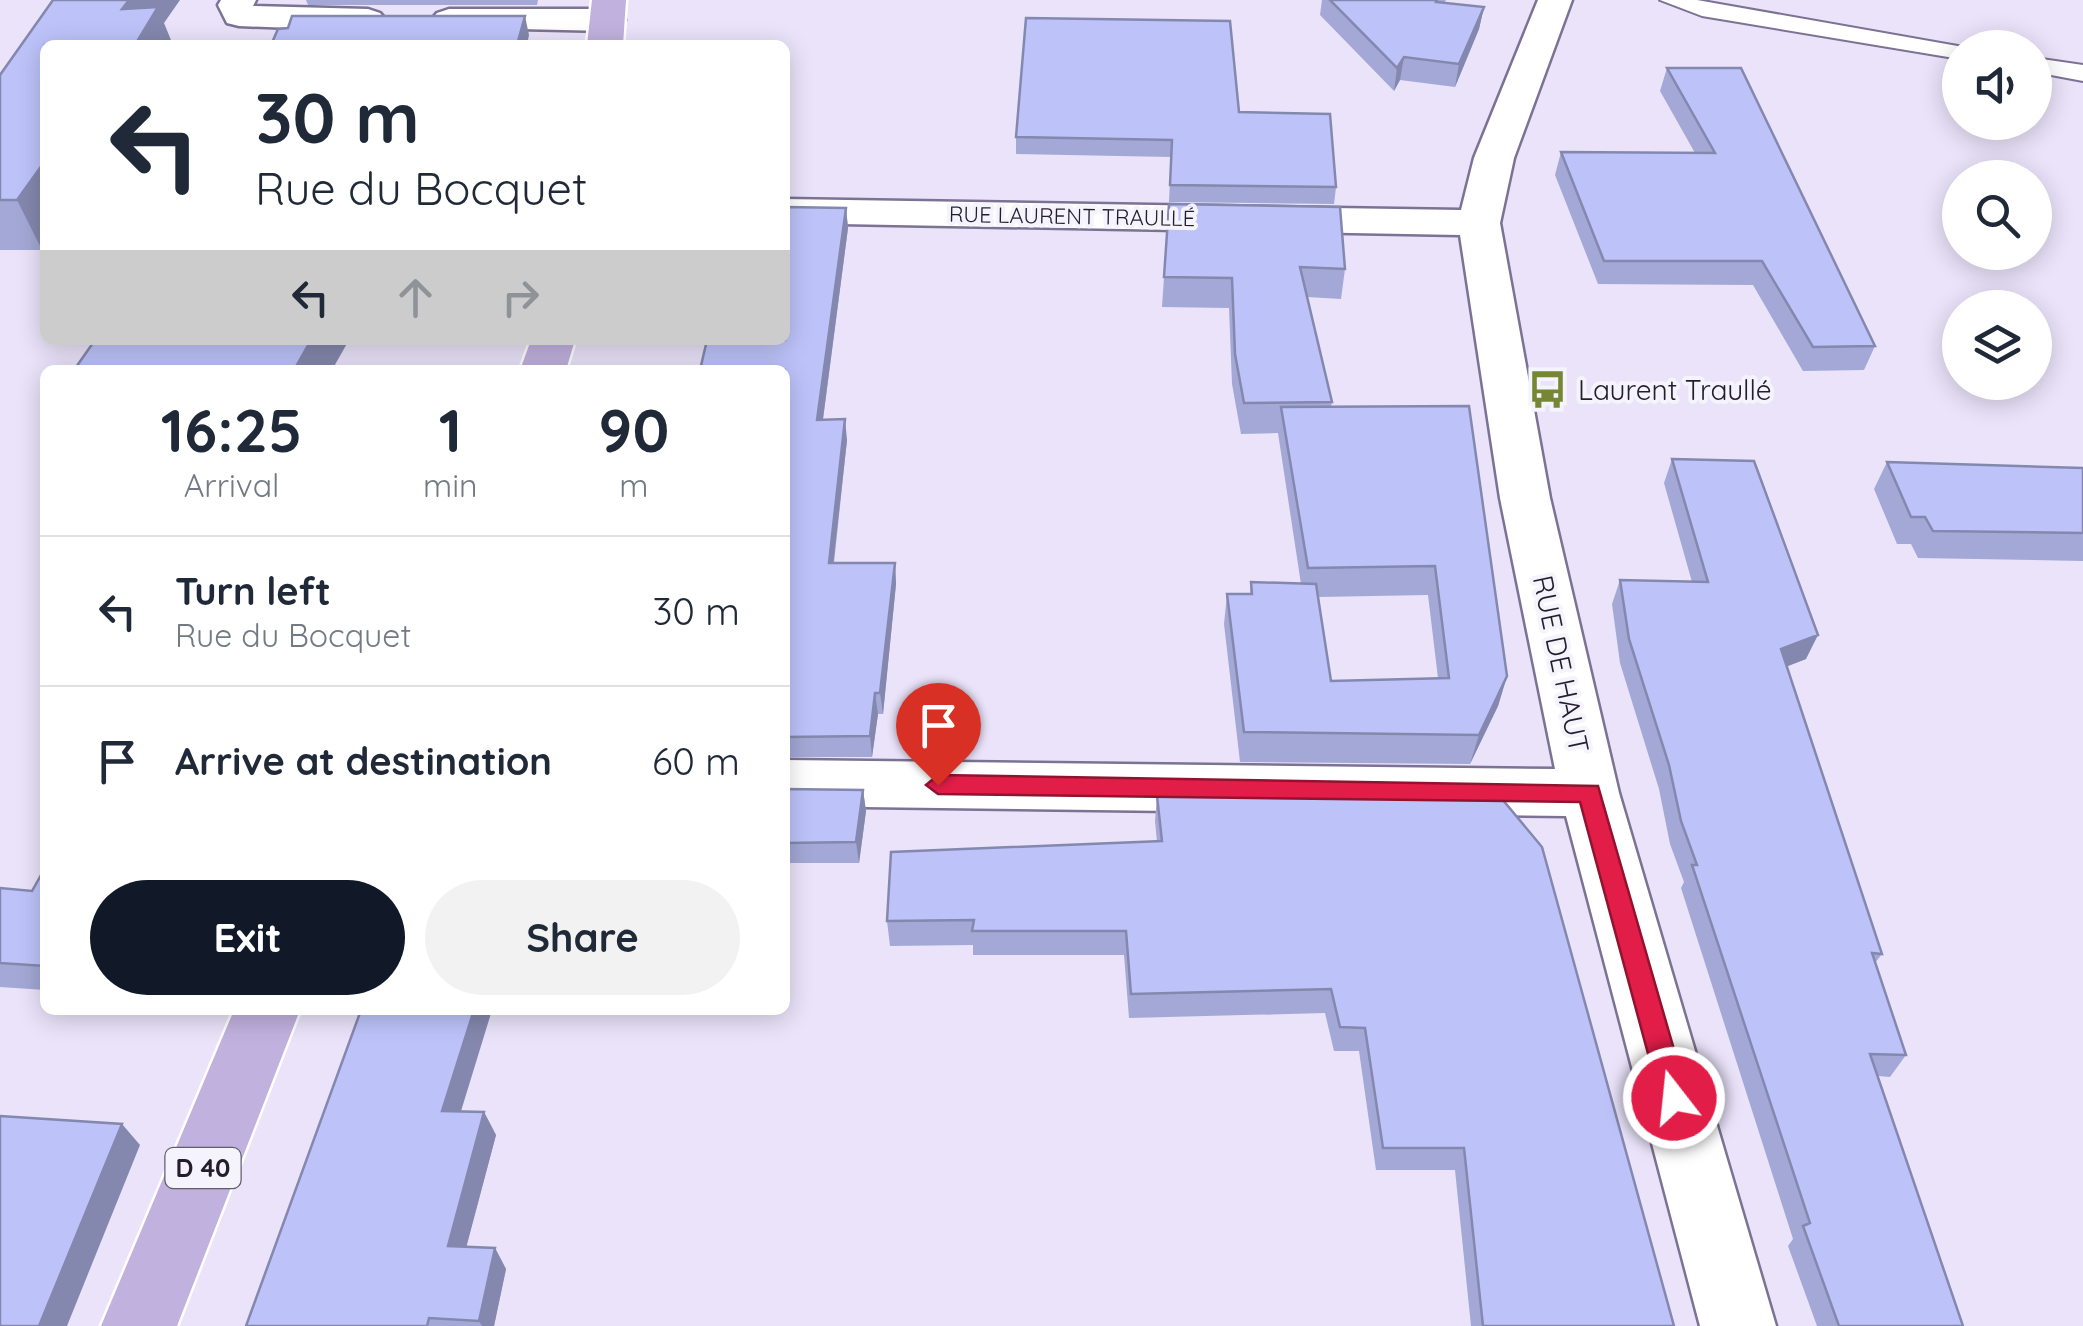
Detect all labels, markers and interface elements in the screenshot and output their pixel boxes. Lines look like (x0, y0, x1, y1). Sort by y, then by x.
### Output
map controls (1942, 30, 2052, 400)
button: sound (1942, 30, 2052, 140)
text: 30 m (255, 73, 420, 161)
icon: left (90, 80, 220, 210)
text: Rue du Bocquet (255, 160, 587, 216)
button: search (1942, 160, 2052, 270)
street label: RUE LAURENT TRAULLÉ (949, 200, 1195, 232)
icon: left (283, 270, 338, 325)
icon: ahead (388, 270, 443, 325)
icon: right (493, 270, 548, 325)
button: layers (1942, 290, 2052, 400)
bus stop icon: Laurent Traullé (1527, 369, 1569, 411)
place label: Laurent Traullé (1578, 372, 1772, 407)
text: 16:25 (161, 392, 302, 467)
text: 1 (439, 392, 462, 467)
text: 90 (598, 392, 669, 467)
text: Arrival (184, 465, 279, 505)
text: min (423, 465, 478, 505)
text: m (619, 465, 648, 505)
text: Turn left (175, 567, 331, 615)
street label: RUE DE HAUT (1526, 572, 1597, 756)
icon: left (90, 584, 145, 639)
text: 30 m (652, 587, 740, 635)
text: Rue du Bocquet (175, 615, 411, 655)
pin (896, 683, 981, 786)
icon: arrive (911, 698, 966, 753)
icon: arrive (90, 734, 145, 789)
text: Arrive at destination (175, 737, 552, 785)
text: 60 m (652, 737, 740, 785)
button: Exit (90, 880, 405, 995)
button: Share (425, 880, 740, 995)
position arrow (1622, 1046, 1726, 1150)
road number: D 40 (166, 1148, 240, 1188)

